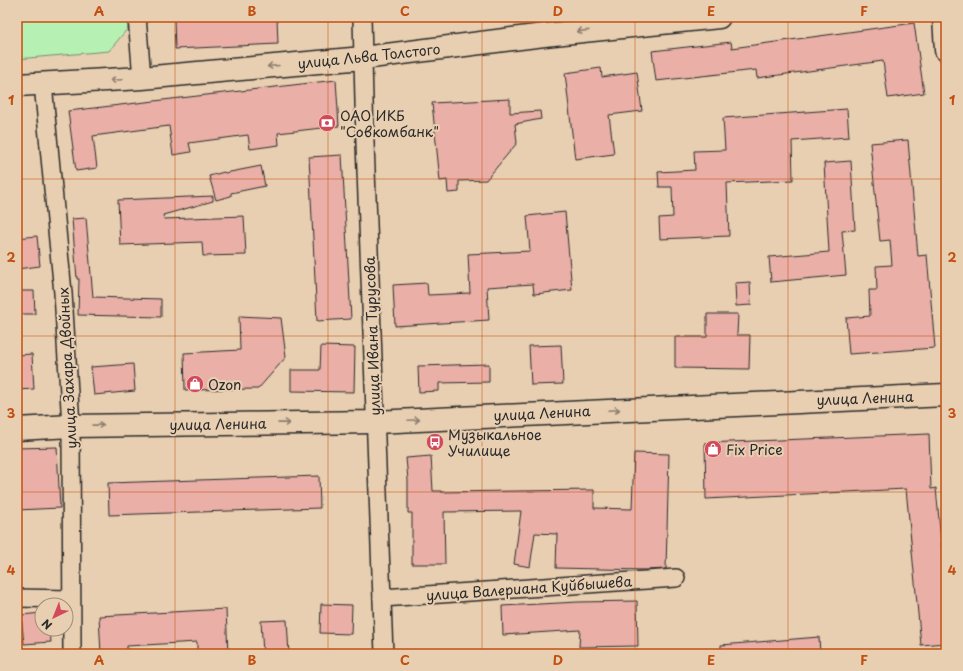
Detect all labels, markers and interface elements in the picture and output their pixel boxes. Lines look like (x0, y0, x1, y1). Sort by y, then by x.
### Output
text: A (94, 1, 104, 20)
text: B (248, 1, 257, 20)
text: C (400, 1, 410, 20)
text: D (553, 1, 563, 20)
text: E (707, 1, 715, 20)
text: F (860, 1, 868, 20)
one-way arrow (577, 27, 590, 35)
street label: улица Льва Толстого (296, 38, 442, 74)
one-way arrow (267, 62, 280, 70)
one-way arrow (110, 76, 123, 83)
text: 1 (8, 90, 14, 109)
text: 1 (949, 90, 955, 109)
place label: ОАО ИКБ "Совкомбанк" (340, 105, 439, 142)
bank icon: ОАО ИКБ "Совкомбанк" (317, 113, 337, 133)
text: 2 (6, 247, 16, 266)
text: 2 (947, 247, 957, 266)
street label: улица Ивана Турусова (359, 256, 385, 416)
street label: улица Захара Двойных (52, 287, 82, 449)
shop icon: Ozon (185, 374, 205, 394)
place label: Ozon (208, 374, 241, 395)
street label: улица Ленина (816, 386, 914, 410)
street label: улица Ленина (493, 400, 591, 426)
text: 3 (7, 403, 16, 422)
text: 3 (948, 403, 957, 422)
one-way arrow (607, 406, 620, 413)
street label: улица Ленина (169, 413, 267, 435)
one-way arrow (407, 416, 420, 423)
one-way arrow (277, 419, 290, 427)
one-way arrow (91, 422, 104, 429)
place label: Музыкальное Училище (448, 424, 542, 461)
bus stop icon: Музыкальное Училище (425, 432, 445, 452)
shop icon: Fix Price (703, 439, 723, 459)
place label: Fix Price (726, 439, 783, 460)
text: 4 (7, 560, 16, 579)
text: 4 (948, 560, 957, 579)
street label: улица Валериана Куйбышева (425, 570, 633, 606)
north arrow (34, 597, 74, 637)
text: N (38, 615, 56, 634)
text: A (94, 650, 104, 669)
text: B (248, 650, 257, 669)
text: C (400, 650, 410, 669)
text: D (553, 650, 563, 669)
text: E (707, 650, 715, 669)
text: F (860, 650, 868, 669)

